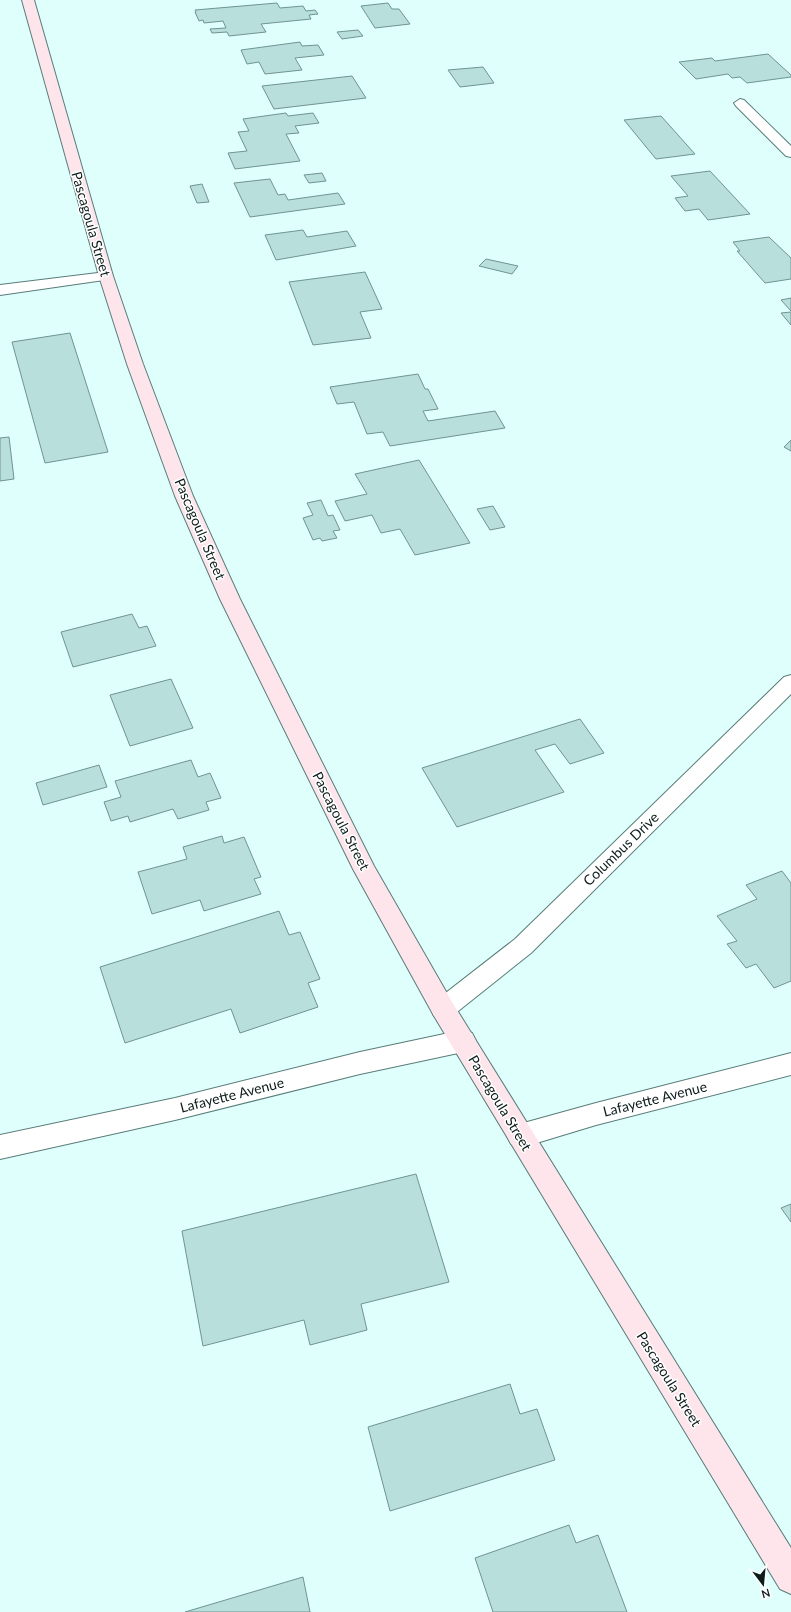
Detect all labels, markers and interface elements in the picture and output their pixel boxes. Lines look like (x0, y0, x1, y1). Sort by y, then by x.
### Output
street label: Pascagoula Street (68, 169, 115, 278)
street label: Pascagoula Street (171, 476, 229, 582)
street label: Pascagoula Street (309, 769, 374, 873)
street label: Columbus Drive (579, 808, 662, 889)
street label: Pascagoula Street (465, 1052, 536, 1154)
street label: Lafayette Avenue (178, 1073, 286, 1116)
street label: Lafayette Avenue (601, 1077, 709, 1120)
street label: Pascagoula Street (633, 1328, 705, 1429)
north arrow (743, 1564, 783, 1604)
text: N (760, 1587, 772, 1602)

